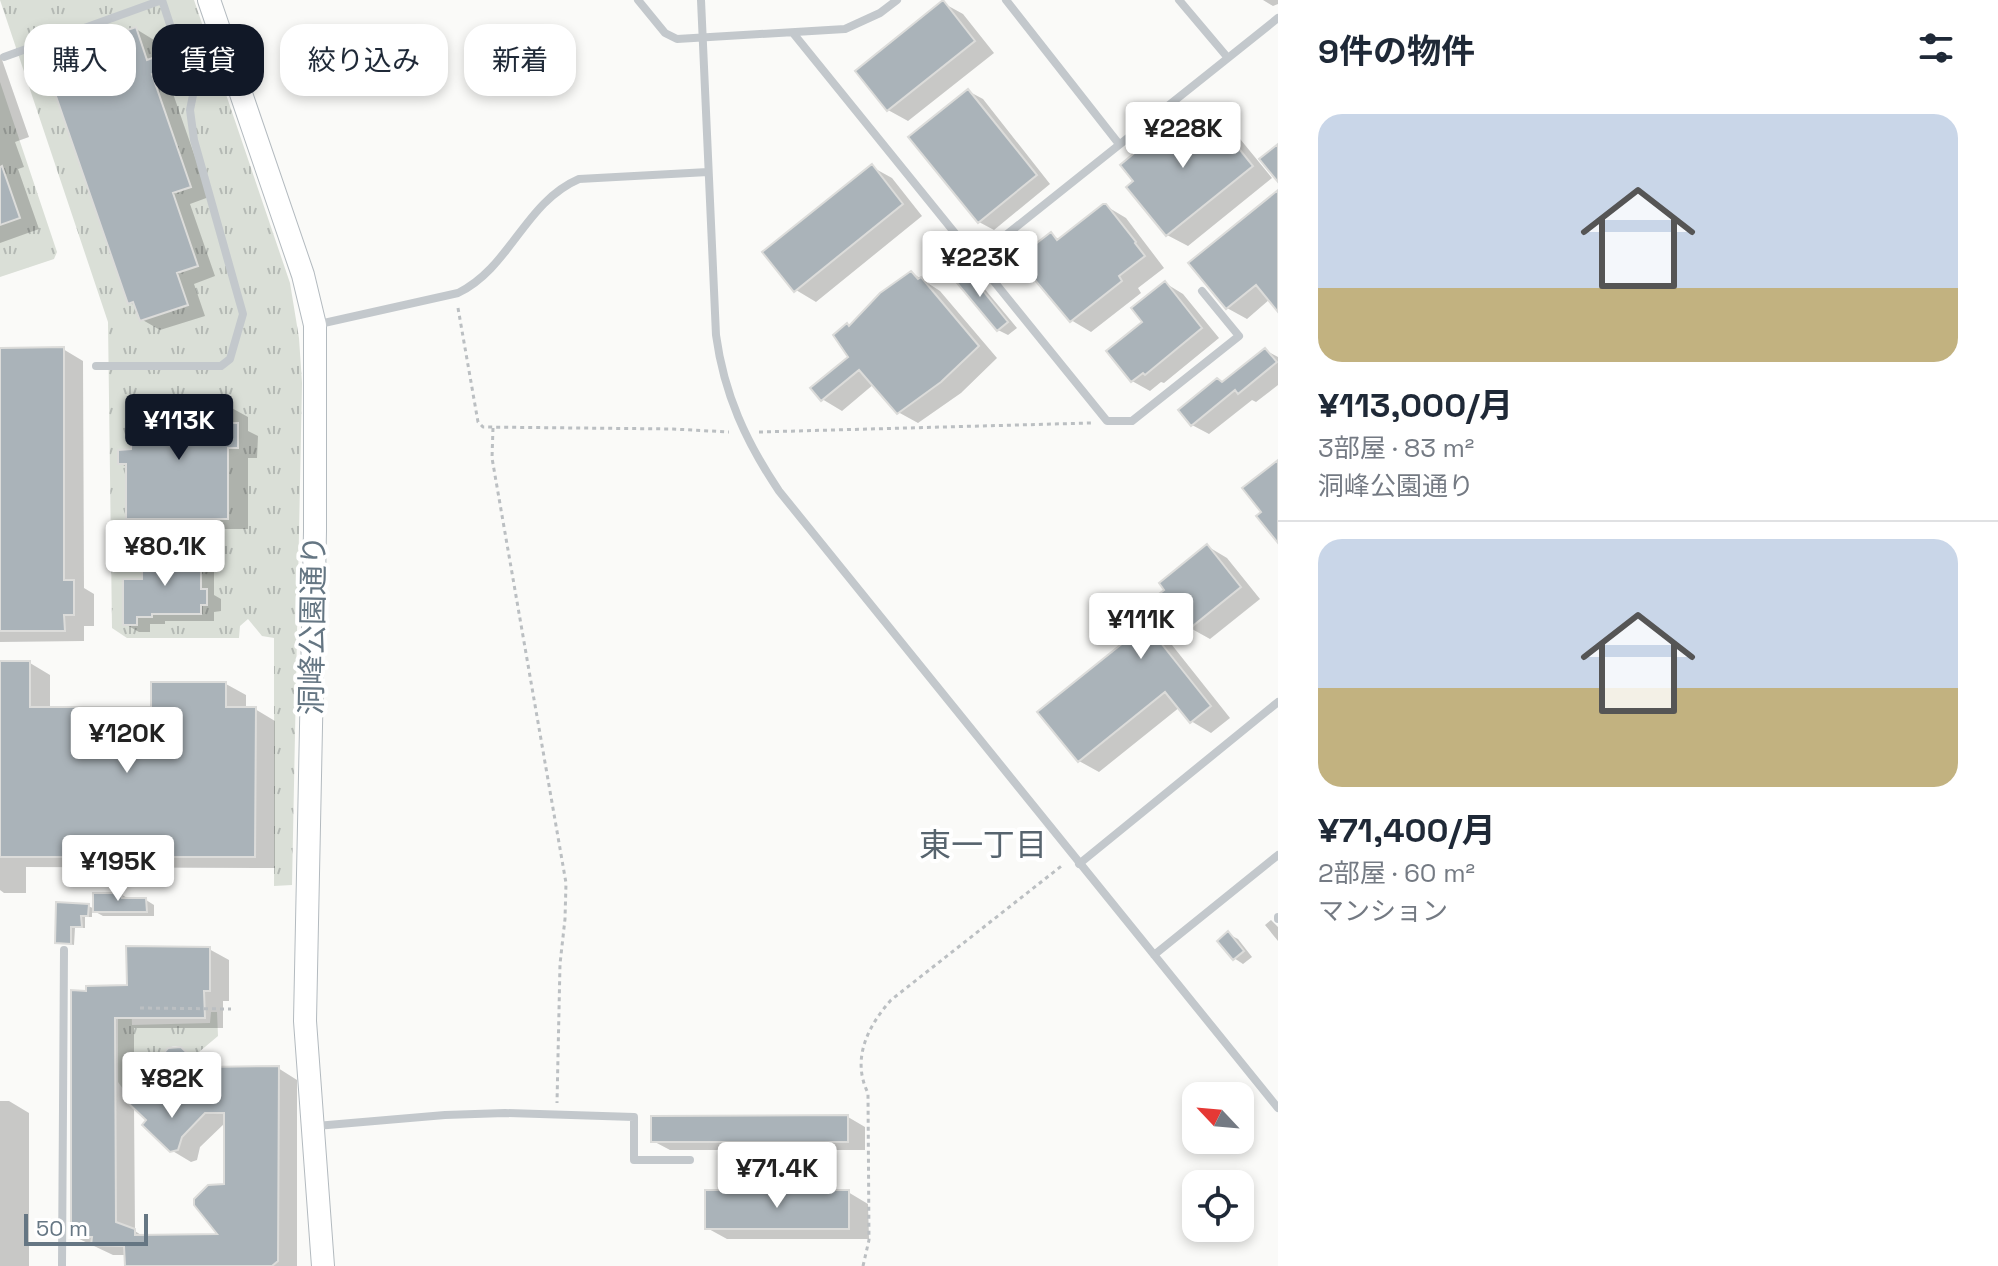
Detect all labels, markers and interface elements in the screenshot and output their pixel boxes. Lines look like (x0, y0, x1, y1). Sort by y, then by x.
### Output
chip: 購入 (24, 24, 136, 96)
chip: 賃貸 (152, 24, 264, 96)
chip: 絞り込み (280, 24, 448, 96)
chip: 新着 (464, 24, 576, 96)
icon: filters (1914, 26, 1958, 70)
text: 9件の物件 (1318, 30, 1475, 73)
pin: ¥228K (1127, 102, 1239, 170)
text: ¥228K (1144, 111, 1222, 145)
icon: home (1566, 166, 1710, 310)
pin: ¥223K (924, 231, 1036, 299)
text: ¥223K (940, 240, 1020, 274)
text: ¥113,000/月 (1318, 384, 1513, 427)
pin: ¥113K (123, 394, 235, 462)
text: ¥113K (143, 403, 215, 437)
text: 3部屋 · 83 m² (1318, 431, 1474, 465)
text: 洞峰公園通り (1318, 469, 1474, 503)
pin: ¥80.1K (100, 520, 230, 588)
text: ¥80.1K (124, 529, 206, 563)
street label: 洞峰公園通り (291, 535, 334, 715)
icon: home (1566, 591, 1710, 735)
pin: ¥111K (1085, 593, 1197, 661)
text: ¥111K (1107, 602, 1175, 636)
pin: ¥120K (71, 707, 183, 775)
text: ¥120K (89, 716, 165, 750)
text: ¥71,400/月 (1318, 809, 1496, 852)
district label: 東一丁目 (919, 825, 1047, 865)
pin: ¥195K (62, 835, 174, 903)
text: ¥195K (80, 844, 156, 878)
text: 2部屋 · 60 m² (1318, 856, 1475, 890)
text: マンション (1318, 894, 1448, 928)
pin: ¥82K (125, 1052, 219, 1120)
text: ¥82K (140, 1061, 204, 1095)
north arrow (1182, 1082, 1254, 1154)
map controls (1182, 1082, 1254, 1242)
pin: ¥71.4K (712, 1142, 842, 1210)
text: ¥71.4K (736, 1151, 818, 1185)
button: locate (1182, 1170, 1254, 1242)
scale bar (24, 1210, 148, 1246)
text: 50 m (36, 1214, 88, 1242)

